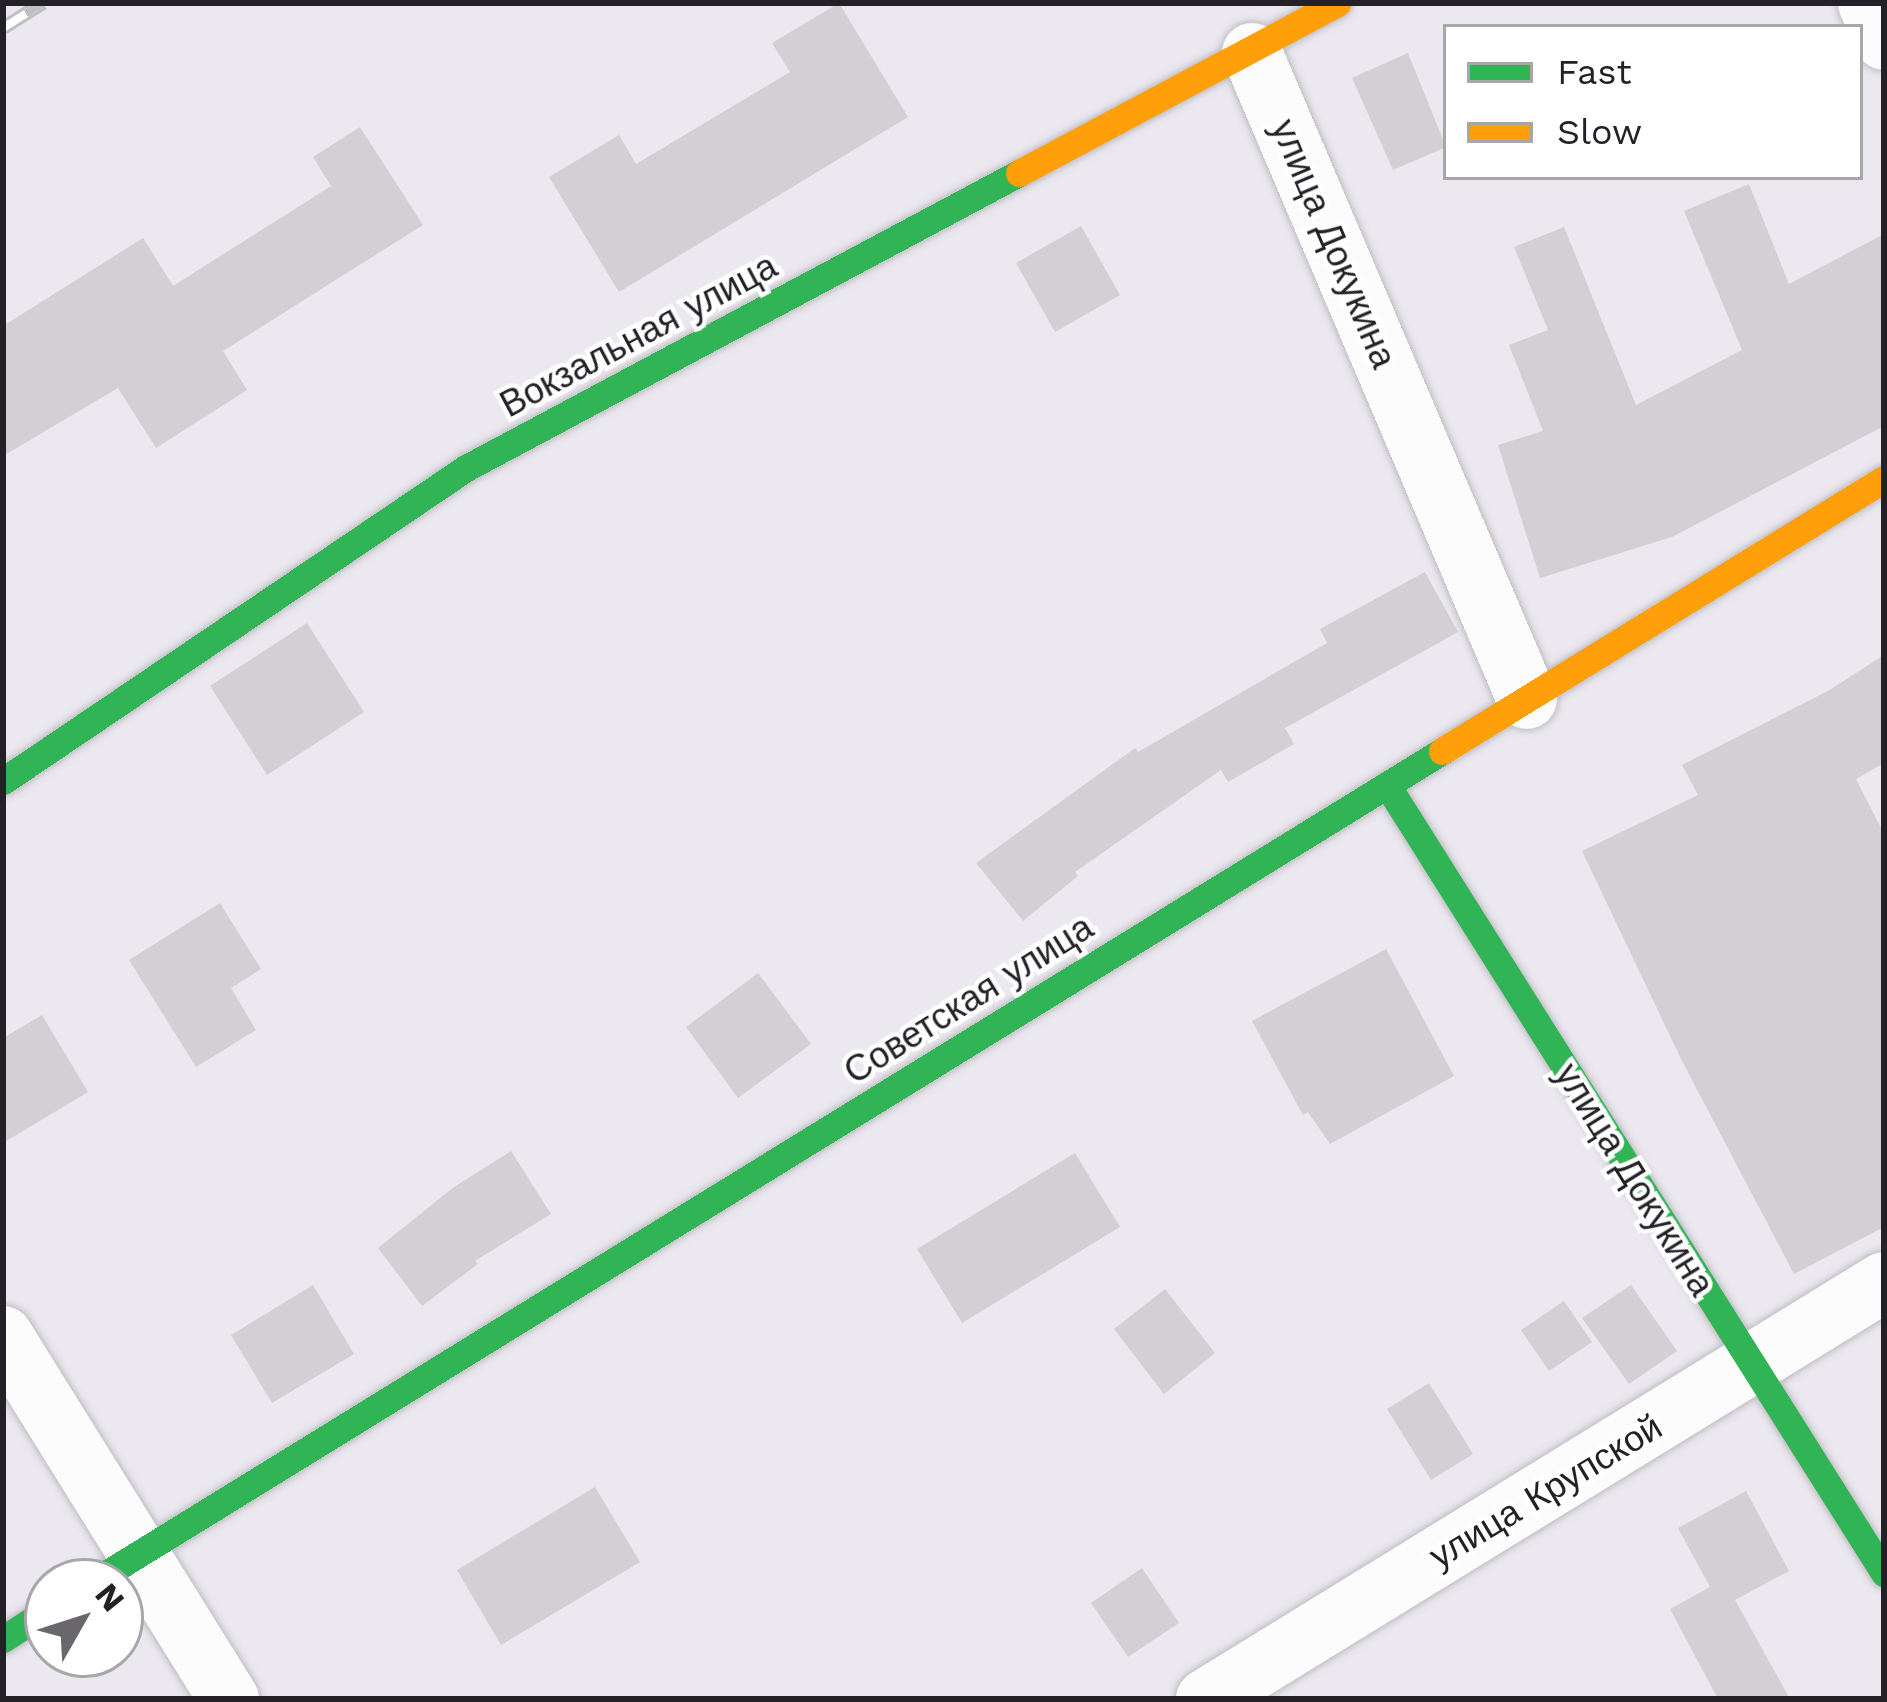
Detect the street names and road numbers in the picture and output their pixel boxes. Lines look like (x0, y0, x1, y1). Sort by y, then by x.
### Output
street label: улица Докукина (1261, 113, 1405, 375)
street label: Вокзальная улица (493, 245, 785, 427)
street label: Советская улица (837, 906, 1101, 1094)
street label: улица Докукина (1545, 1056, 1723, 1304)
street label: улица Крупской (1422, 1406, 1670, 1578)

